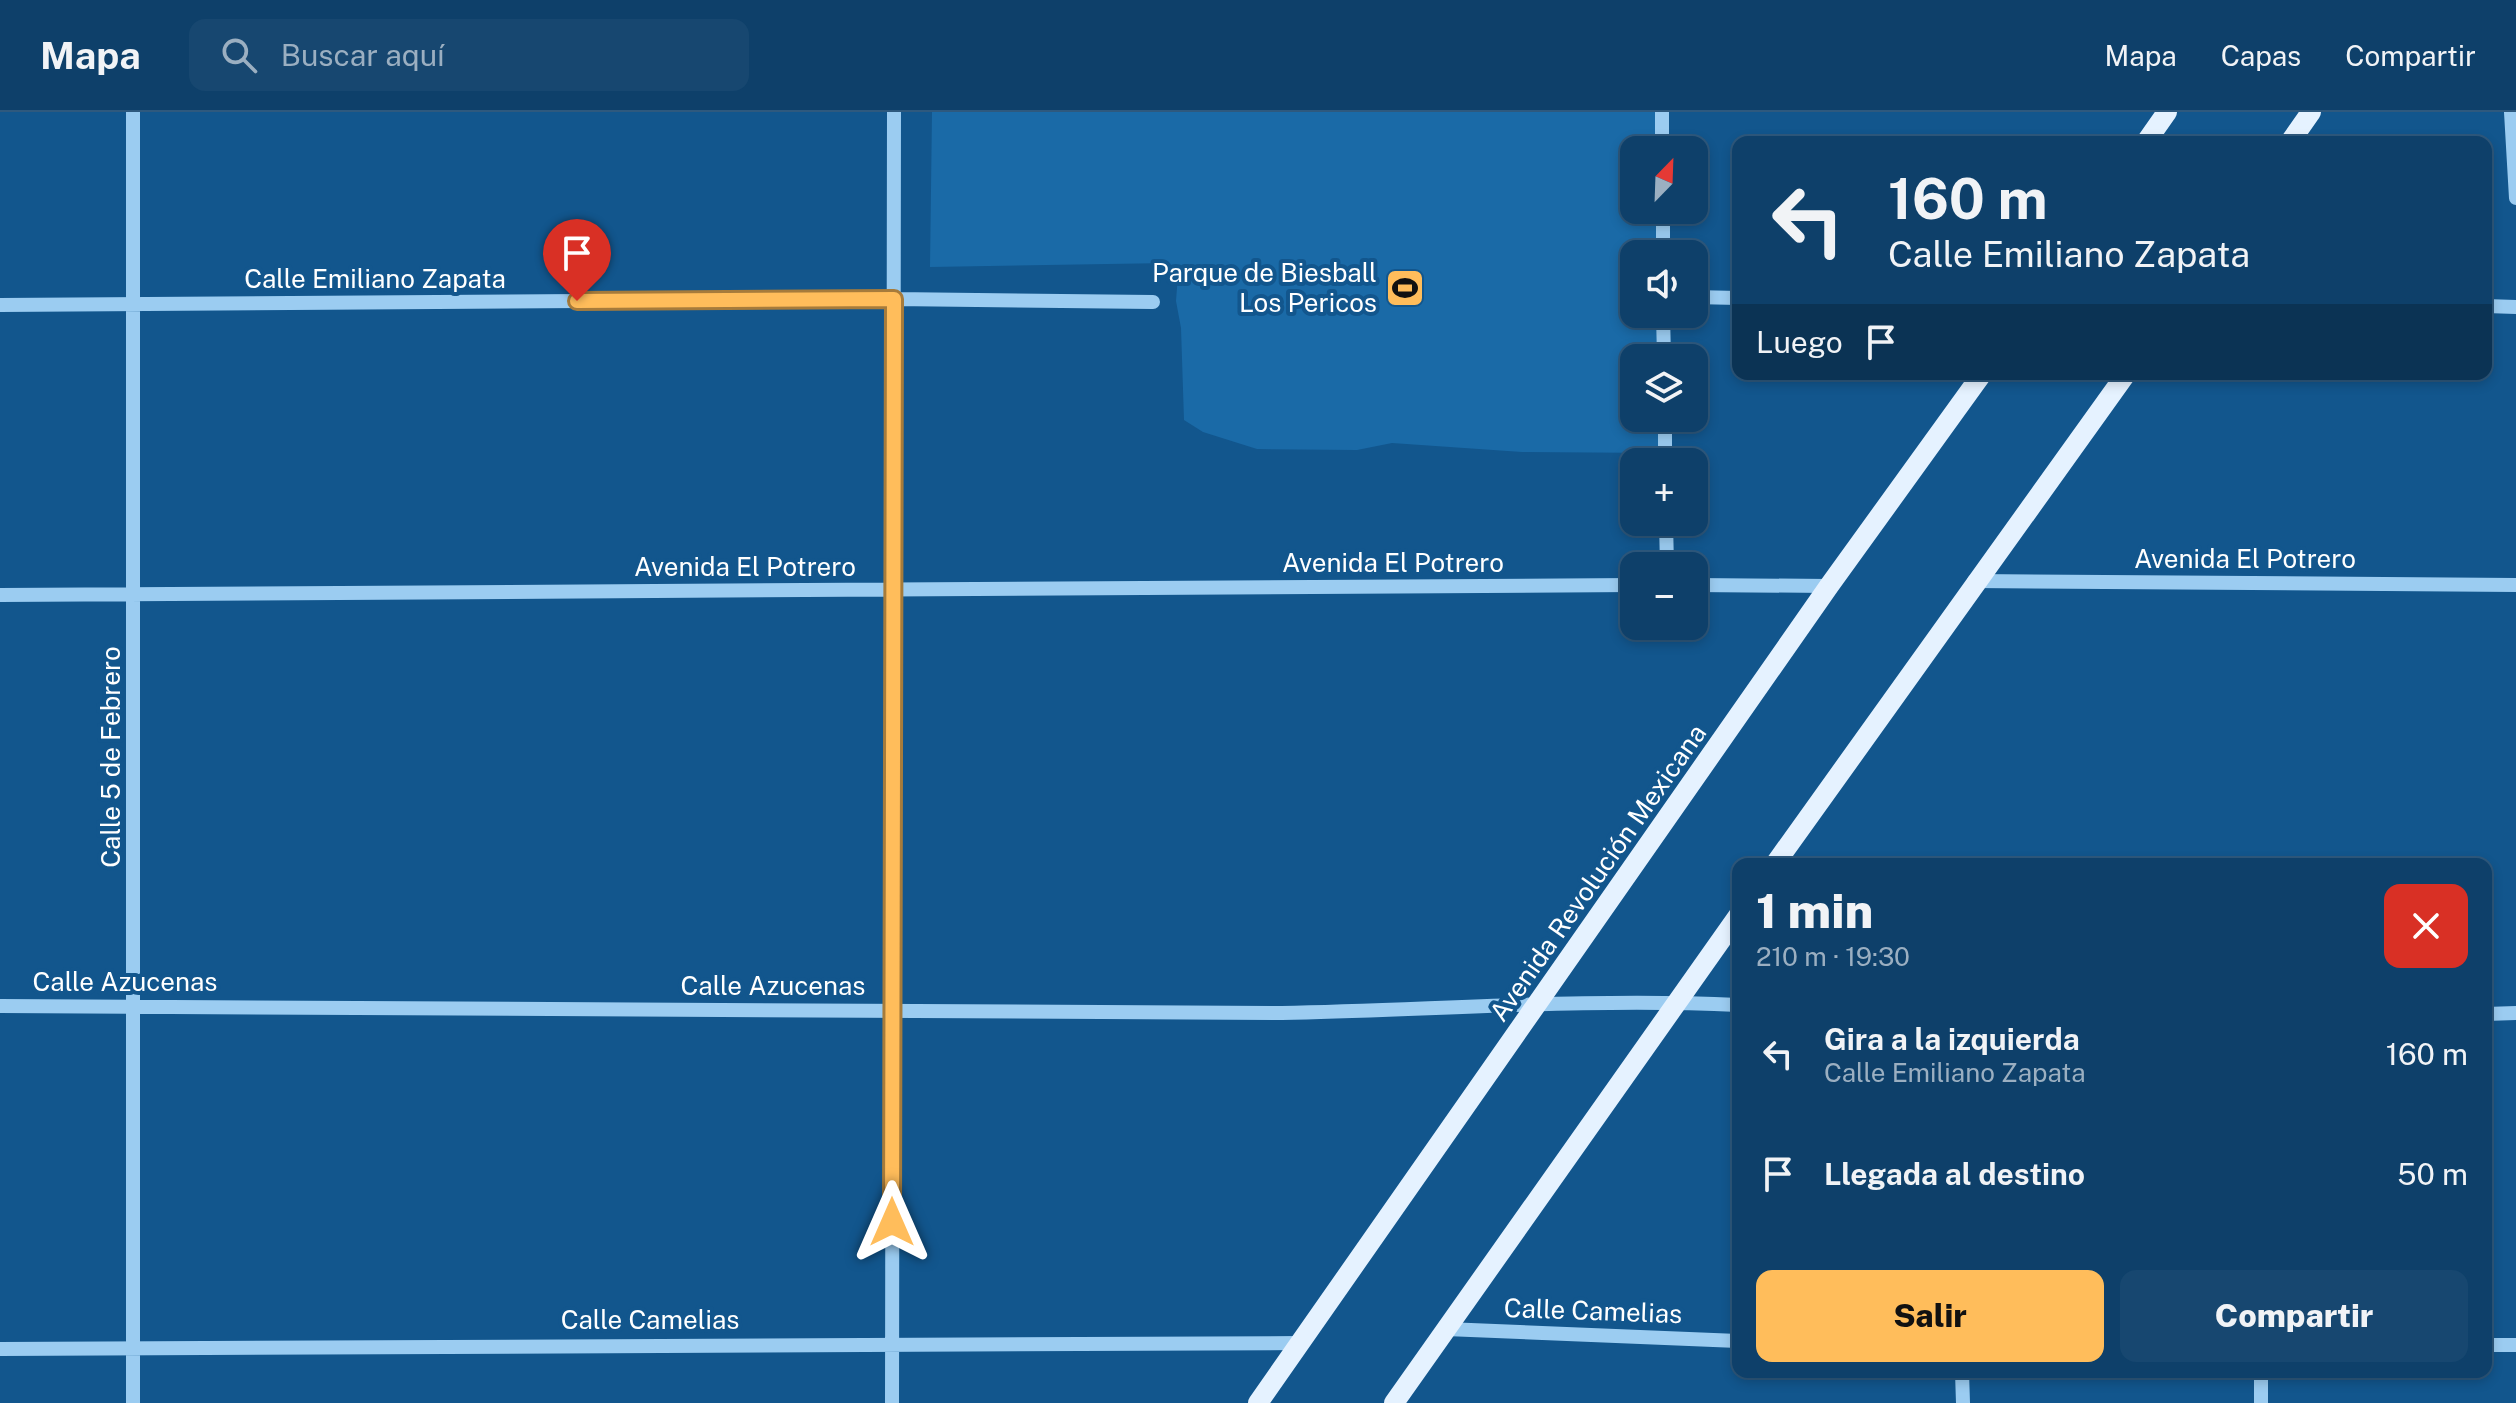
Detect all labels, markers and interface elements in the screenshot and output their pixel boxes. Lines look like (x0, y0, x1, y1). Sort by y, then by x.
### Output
search box (189, 19, 749, 91)
text: Mapa (40, 33, 141, 78)
icon: search (217, 33, 261, 77)
text: Buscar aquí (281, 37, 445, 73)
text: Mapa (2104, 39, 2177, 72)
text: Capas (2221, 39, 2301, 72)
text: Compartir (2345, 39, 2476, 72)
north arrow (1620, 136, 1708, 224)
map controls (1620, 136, 1708, 640)
text: 160 m (1888, 166, 2048, 232)
icon: left (1756, 168, 1860, 272)
pin (543, 219, 611, 301)
icon: arrive (555, 231, 599, 275)
text: Calle Emiliano Zapata (1888, 233, 2250, 275)
button: sound (1620, 240, 1708, 328)
place label: Parque de Biesball Los Pericos (1152, 257, 1377, 318)
street label: Calle Emiliano Zapata (244, 263, 506, 294)
sports icon: Parque de Biesball Los Pericos (1384, 267, 1426, 309)
icon: arrive (1859, 320, 1903, 364)
text: Luego (1756, 324, 1843, 360)
button: layers (1620, 344, 1708, 432)
button: + (1620, 448, 1708, 536)
street label: Avenida El Potrero (2134, 543, 2356, 574)
street label: Avenida El Potrero (1282, 547, 1504, 578)
street label: Avenida El Potrero (634, 551, 856, 582)
button: − (1620, 552, 1708, 640)
street label: Calle 5 de Febrero (95, 646, 126, 868)
street label: Avenida Revolución Mexicana (1483, 718, 1712, 1027)
text: 1 min (1756, 882, 1873, 939)
button: close (2384, 884, 2468, 968)
text: 210 m · 19:30 (1756, 941, 1910, 972)
street label: Calle Azucenas (33, 966, 217, 997)
street label: Calle Azucenas (681, 970, 865, 1001)
text: Gira a la izquierda (1824, 1021, 2080, 1057)
icon: left (1756, 1032, 1800, 1076)
text: 160 m (2386, 1036, 2468, 1072)
text: Calle Emiliano Zapata (1824, 1057, 2086, 1088)
icon: arrive (1756, 1152, 1800, 1196)
text: Llegada al destino (1824, 1156, 2085, 1192)
text: 50 m (2397, 1156, 2468, 1192)
position arrow (850, 1180, 934, 1264)
button: Salir (1756, 1270, 2104, 1362)
button: Compartir (2120, 1270, 2468, 1362)
street label: Calle Camelias (1503, 1292, 1683, 1329)
street label: Calle Camelias (561, 1304, 739, 1335)

